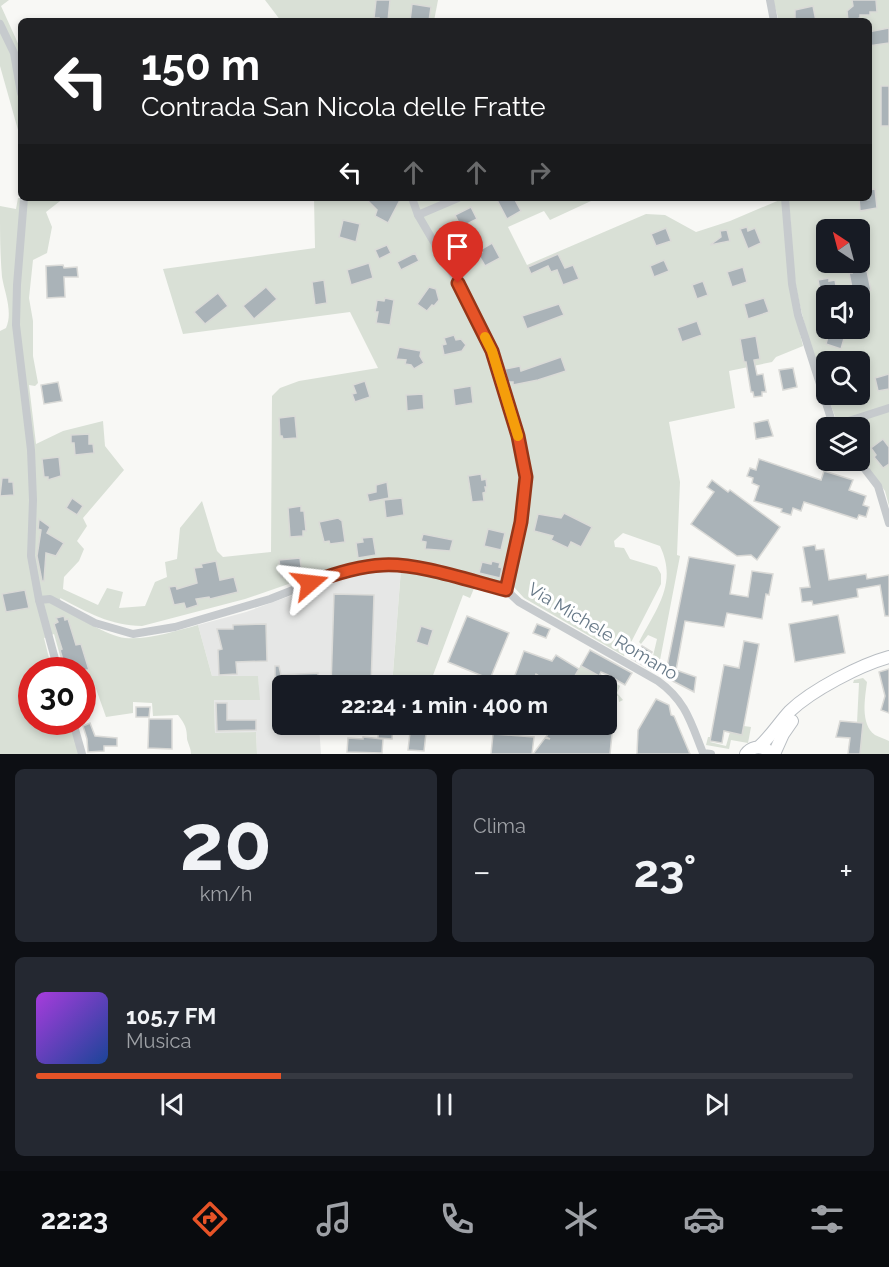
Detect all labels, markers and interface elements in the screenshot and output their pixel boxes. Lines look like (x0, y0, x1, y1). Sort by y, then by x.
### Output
text: 150 m (141, 41, 260, 90)
icon: left (42, 42, 120, 120)
text: Contrada San Nicola delle Fratte (141, 91, 546, 122)
icon: left (334, 156, 367, 189)
icon: ahead (397, 156, 430, 189)
icon: ahead (460, 156, 493, 189)
icon: right (523, 156, 556, 189)
north arrow (816, 219, 870, 273)
map controls (816, 219, 870, 471)
pin (432, 221, 483, 283)
icon: arrive (441, 230, 474, 263)
button: sound (816, 285, 870, 339)
button: search (816, 351, 870, 405)
button: layers (816, 417, 870, 471)
position arrow (278, 551, 342, 615)
street label: Via Michele Romano (524, 578, 682, 684)
speed limit sign: 30 (18, 657, 96, 735)
text: 22:24 · 1 min · 400 m (341, 692, 548, 718)
text: 20 (180, 797, 272, 888)
text: Clima (473, 814, 526, 838)
text: 23° (634, 845, 696, 898)
text: − (473, 852, 491, 891)
text: + (839, 852, 853, 891)
text: km/h (200, 882, 252, 906)
text: 105.7 FM (126, 1003, 216, 1029)
text: Musica (126, 1029, 191, 1053)
icon: previous (156, 1088, 189, 1121)
icon: pause (428, 1088, 461, 1121)
icon: next (700, 1088, 733, 1121)
icon: directions (189, 1198, 231, 1240)
icon: music (313, 1198, 355, 1240)
icon: phone (436, 1198, 478, 1240)
icon: climate (560, 1198, 602, 1240)
icon: car (683, 1198, 725, 1240)
icon: filters (806, 1198, 848, 1240)
text: 22:23 (41, 1204, 108, 1235)

